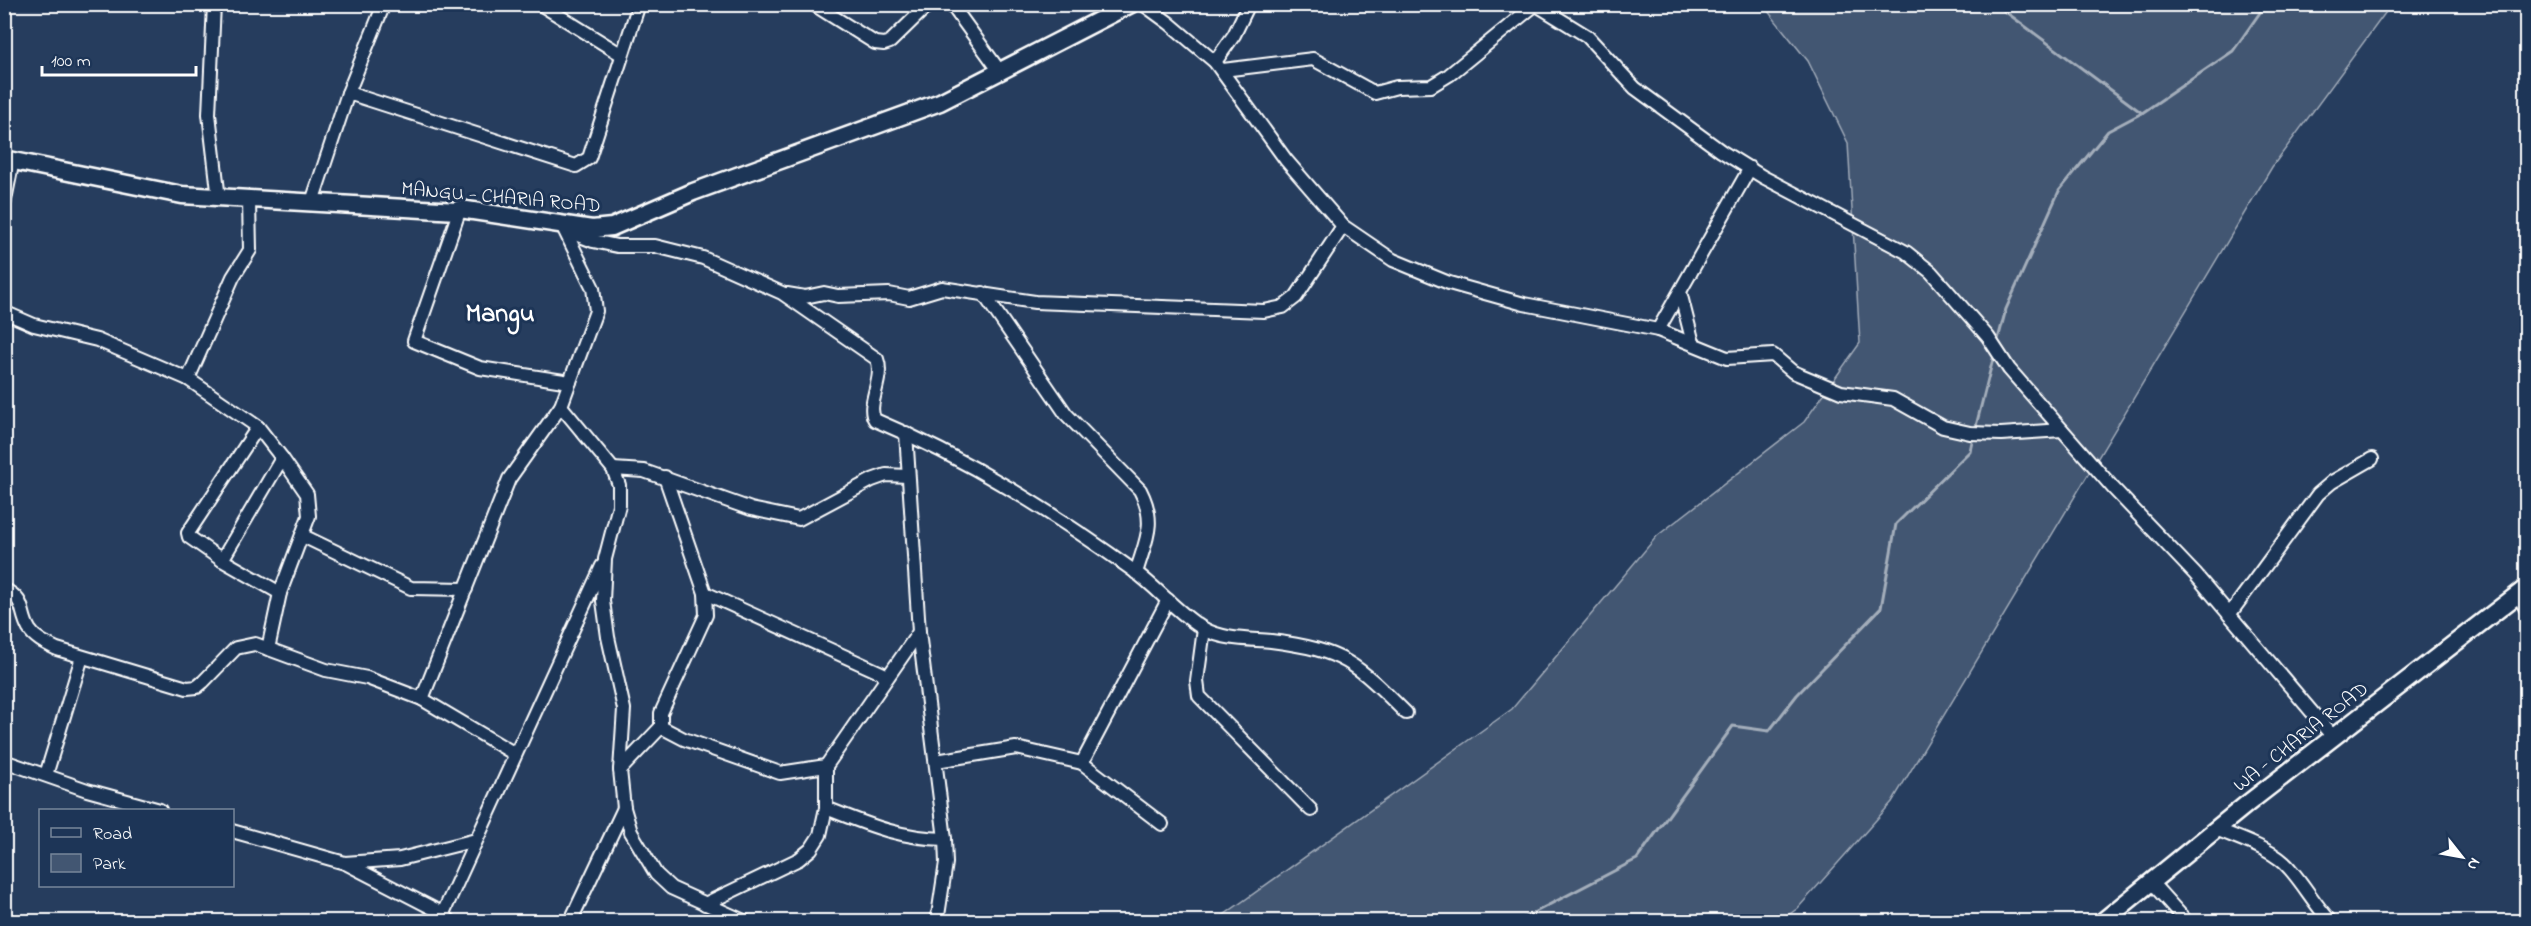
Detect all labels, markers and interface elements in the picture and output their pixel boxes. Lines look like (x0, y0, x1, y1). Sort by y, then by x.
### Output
scale bar (42, 39, 196, 77)
text: 100 m (51, 49, 91, 75)
street label: MANGU - CHARIA ROAD (400, 175, 602, 222)
district label: Mangu (465, 296, 535, 335)
street label: WA - CHARIA ROAD (2228, 676, 2375, 800)
legend (39, 809, 234, 887)
text: Road (93, 822, 132, 848)
north arrow (2432, 827, 2492, 887)
text: Park (93, 852, 126, 878)
text: N (2460, 853, 2486, 875)

